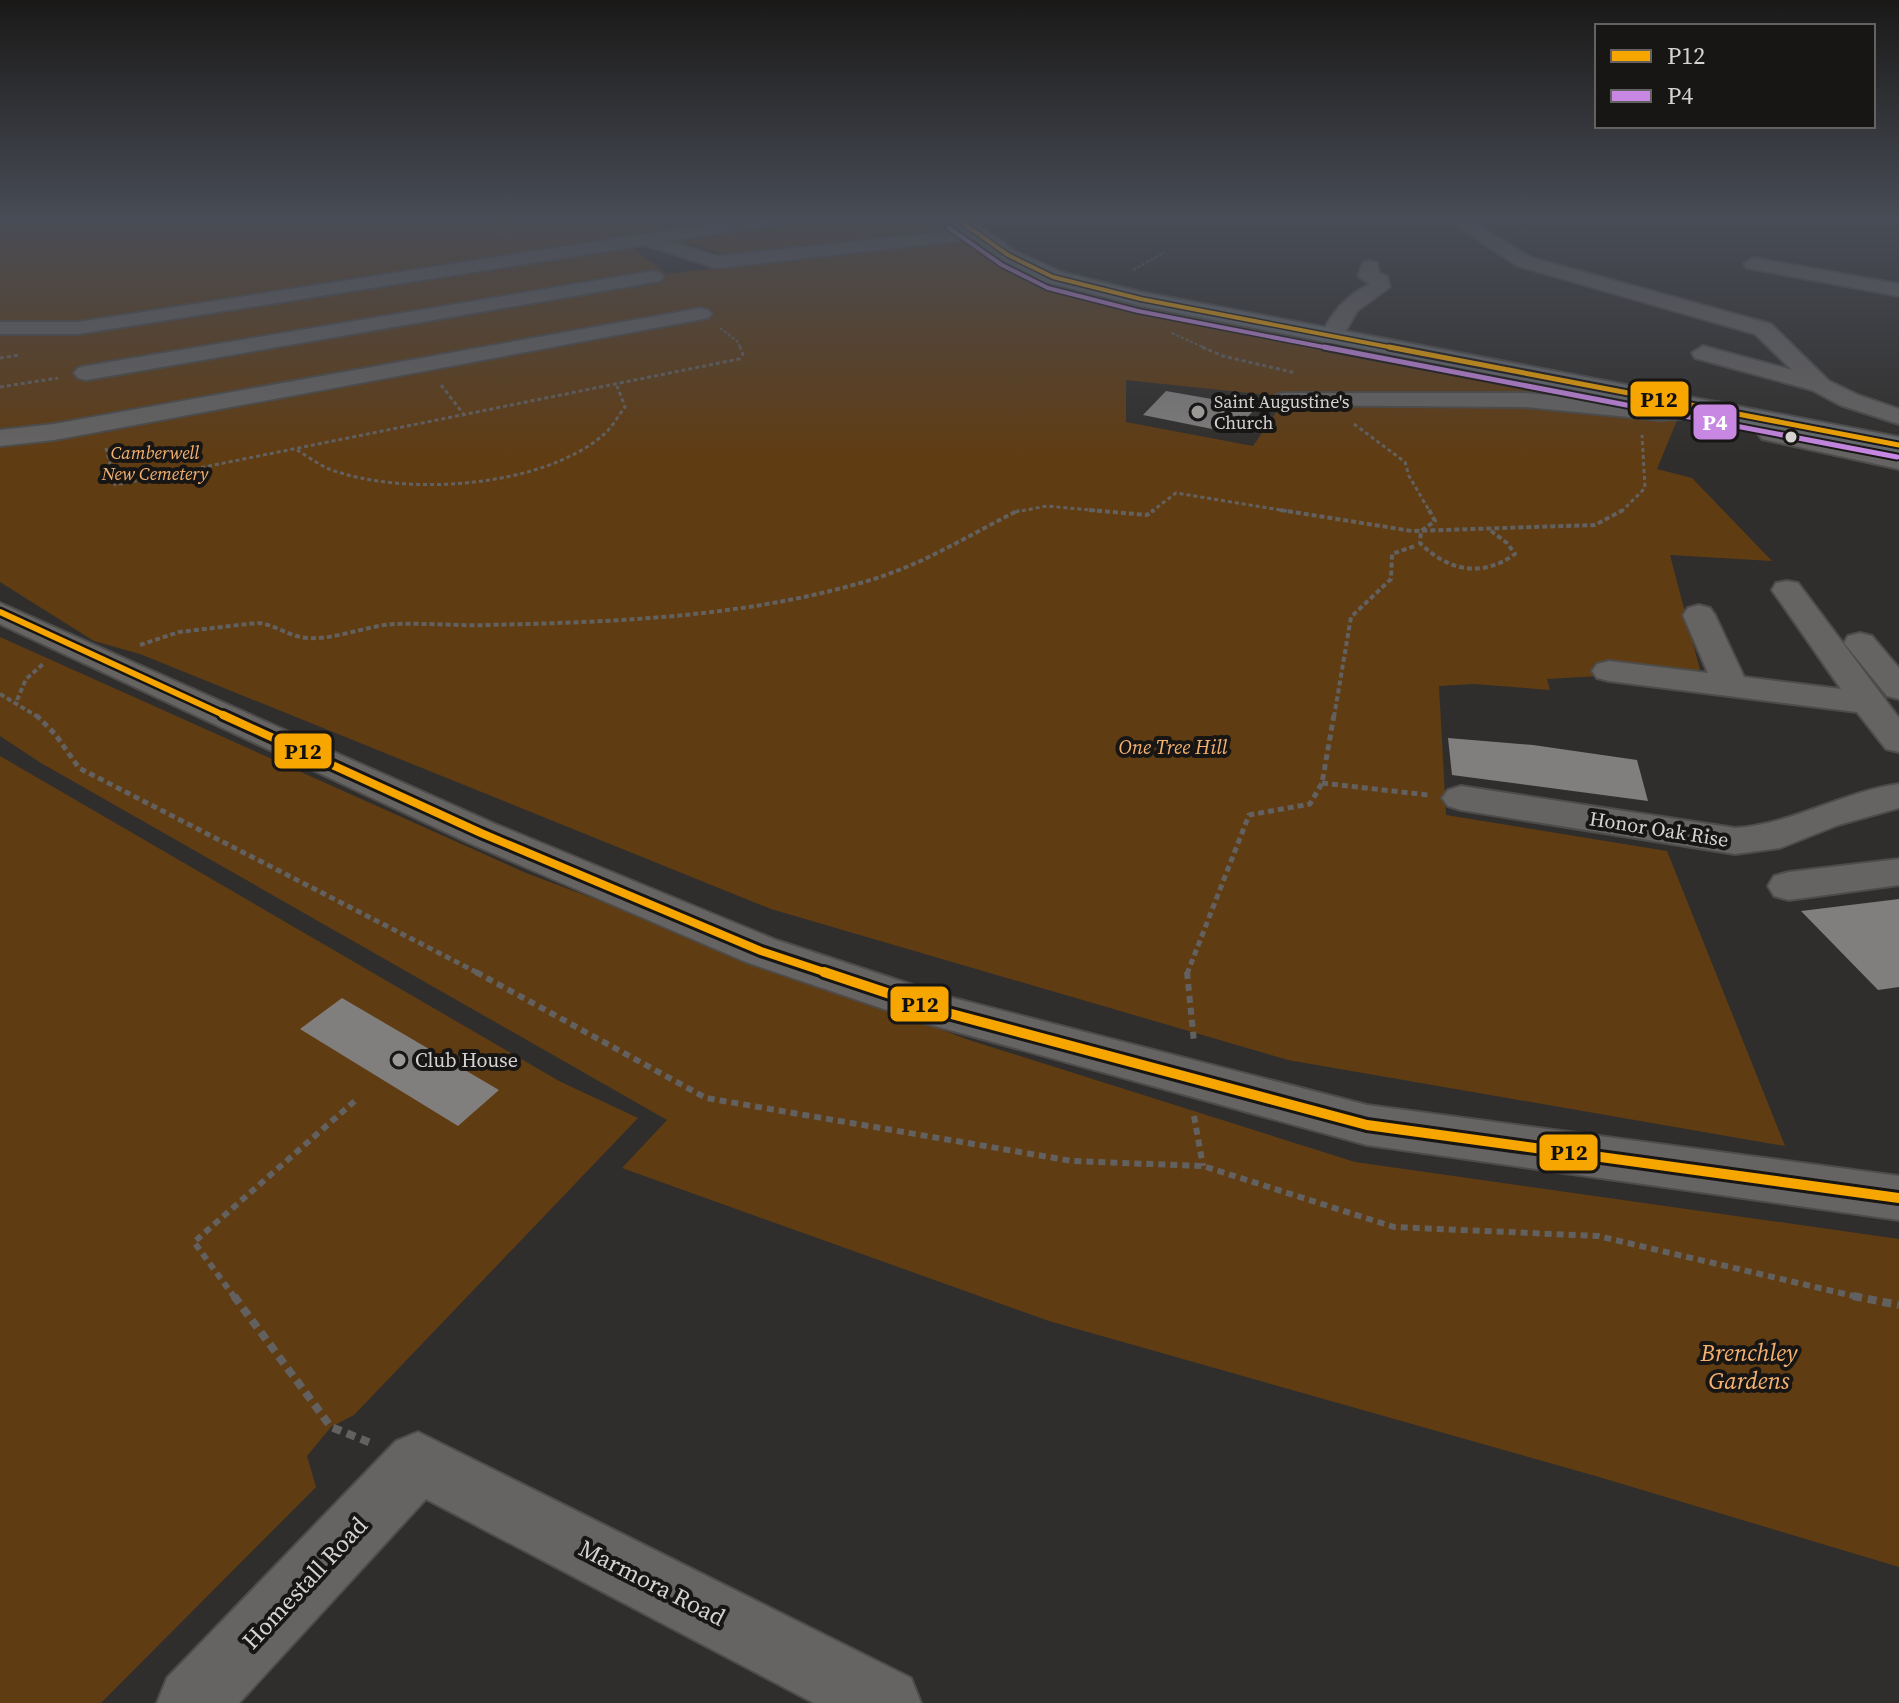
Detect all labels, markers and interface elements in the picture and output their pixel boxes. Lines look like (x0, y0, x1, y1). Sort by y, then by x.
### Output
legend (1595, 24, 1875, 128)
text: P12 (1667, 39, 1705, 72)
text: P4 (1667, 79, 1693, 112)
line badge: P12 (1629, 380, 1690, 418)
text: P12 (1640, 384, 1678, 414)
place label: Saint Augustine's Church (1214, 389, 1350, 435)
marker: Saint Augustine's Church (1189, 403, 1207, 421)
line badge: P4 (1692, 403, 1738, 441)
text: P4 (1702, 407, 1728, 437)
unlabelled marker (1783, 429, 1799, 445)
park label: Camberwell New Cemetery (101, 440, 209, 486)
line badge: P12 (273, 732, 333, 770)
park label: One Tree Hill (1119, 733, 1228, 761)
text: P12 (284, 736, 322, 766)
street label: Honor Oak Rise (1588, 804, 1730, 854)
line badge: P12 (889, 985, 950, 1023)
text: P12 (901, 989, 939, 1019)
place label: Club House (415, 1046, 518, 1074)
marker: Club House (390, 1051, 408, 1069)
line badge: P12 (1538, 1133, 1599, 1172)
text: P12 (1550, 1137, 1588, 1167)
park label: Brenchley Gardens (1700, 1336, 1798, 1397)
street label: Homestall Road (235, 1509, 375, 1656)
street label: Marmora Road (573, 1531, 731, 1634)

